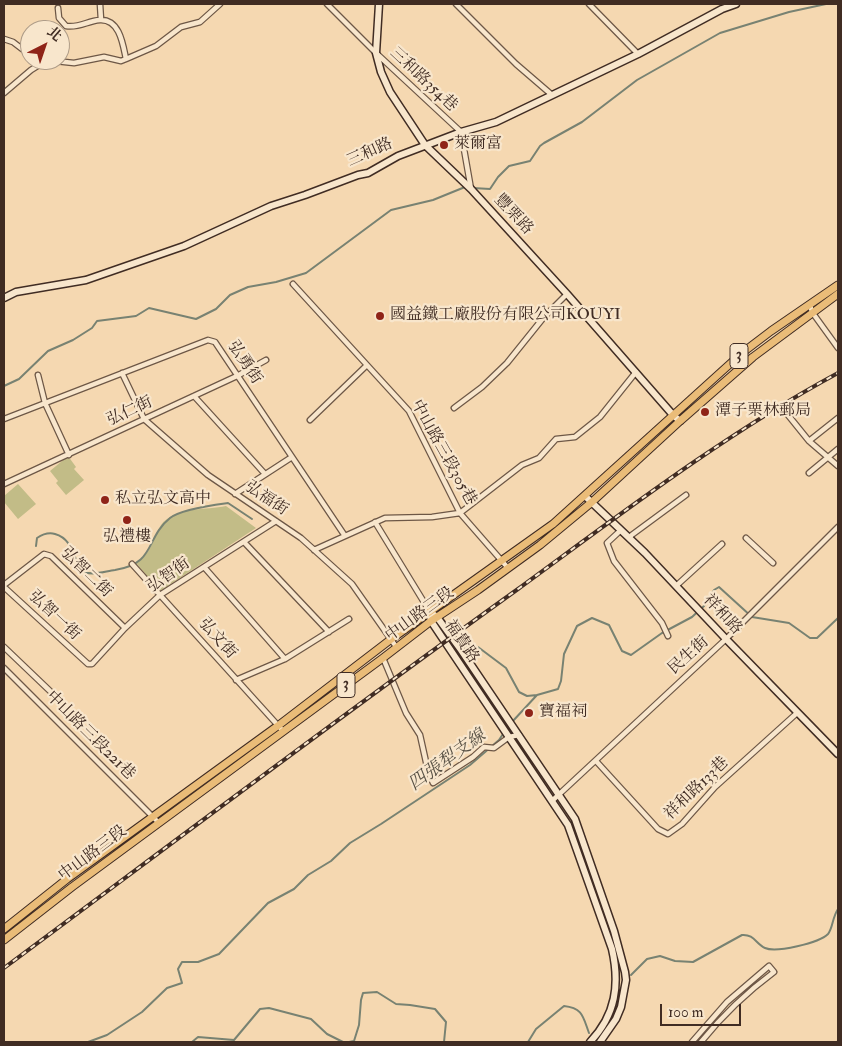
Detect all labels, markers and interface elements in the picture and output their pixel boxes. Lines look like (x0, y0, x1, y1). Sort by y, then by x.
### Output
north arrow (20, 20, 70, 70)
text: 北 (44, 23, 65, 45)
street label: 三和路354巷 (385, 44, 461, 116)
street label: 三和路 (344, 134, 396, 172)
place label: 萊爾富 (454, 135, 502, 155)
marker: 萊爾富 (438, 139, 450, 151)
street label: 豐栗路 (490, 191, 536, 239)
place label: 國益鐵工廠股份有限公司KOUYI (390, 306, 621, 326)
marker: 國益鐵工廠股份有限公司KOUYI (374, 310, 386, 322)
street label: 弘勇街 (223, 338, 265, 388)
road number: 3 (730, 344, 748, 368)
street label: 弘仁街 (104, 393, 156, 431)
street label: 中山路三段305巷 (406, 397, 480, 509)
place label: 潭子栗林郵局 (715, 402, 811, 422)
marker: 潭子栗林郵局 (699, 406, 711, 418)
street label: 弘福街 (241, 478, 291, 520)
place label: 私立弘文高中 (115, 490, 211, 510)
marker: 私立弘文高中 (99, 494, 111, 506)
marker: 弘禮樓 (121, 514, 133, 526)
place label: 弘禮樓 (103, 528, 151, 548)
street label: 弘智二街 (56, 544, 116, 602)
street label: 弘智街 (144, 554, 194, 598)
street label: 中山路三段 (382, 584, 458, 646)
street label: 弘智一街 (24, 587, 84, 645)
street label: 祥和路 (699, 591, 745, 639)
street label: 弘文街 (194, 615, 240, 663)
street label: 福貴路 (440, 617, 482, 667)
street label: 民生街 (665, 633, 713, 679)
road number: 3 (337, 672, 355, 698)
street label: 中山路三段221巷 (42, 688, 138, 784)
place label: 寶福祠 (539, 703, 587, 723)
marker: 寶福祠 (523, 707, 535, 719)
water label: 四張犁支線 (405, 726, 491, 796)
street label: 祥和路133巷 (661, 754, 733, 824)
street label: 中山路三段 (55, 822, 131, 886)
scale bar (662, 994, 743, 1026)
text: 100 m (668, 1003, 703, 1022)

